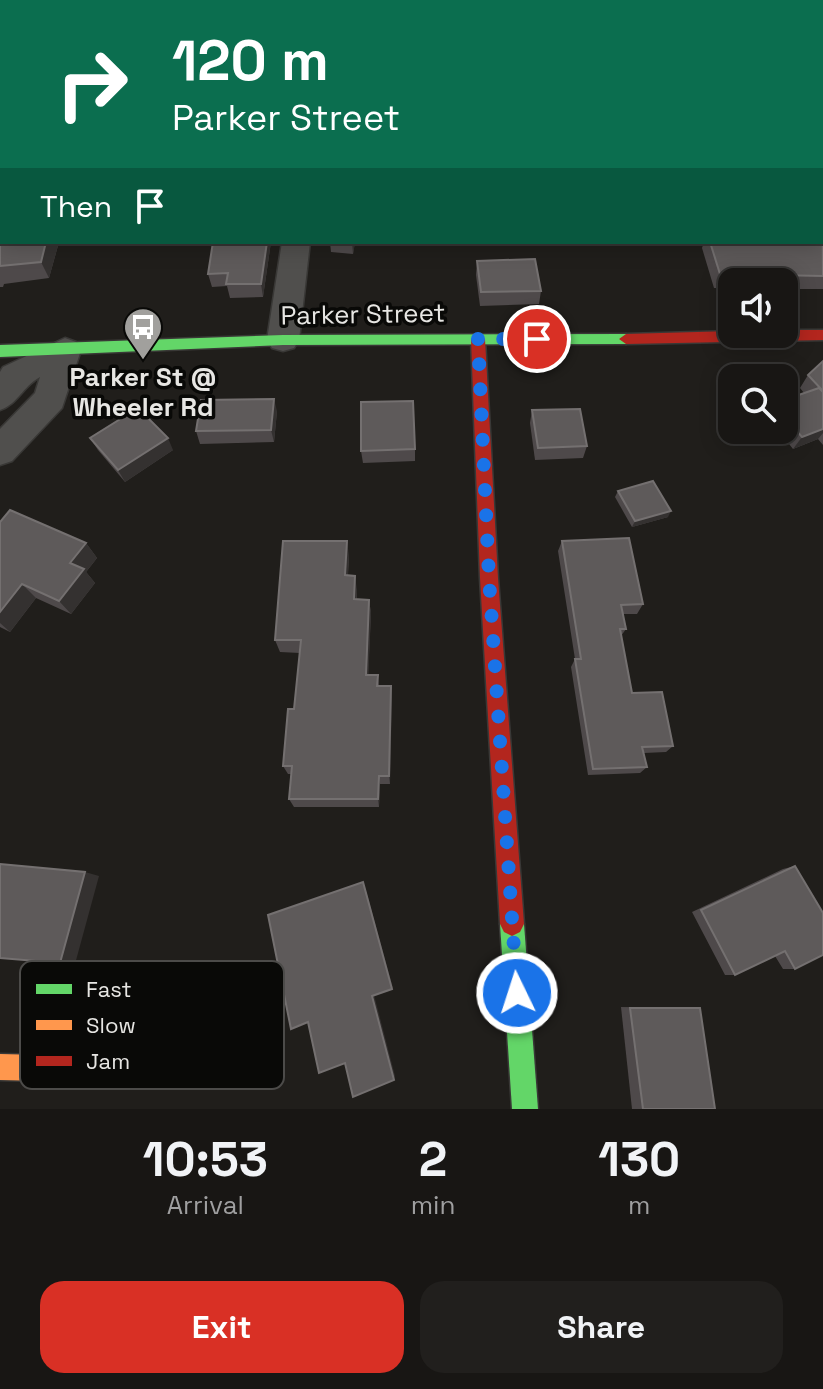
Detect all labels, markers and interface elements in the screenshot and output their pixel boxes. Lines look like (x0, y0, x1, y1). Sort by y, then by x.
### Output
text: 120 m (172, 25, 329, 96)
icon: right (40, 32, 144, 136)
text: Parker Street (172, 95, 400, 141)
icon: arrive (128, 184, 172, 228)
text: Then (40, 187, 112, 226)
map controls (718, 268, 798, 444)
button: sound (718, 268, 798, 348)
street label: Parker Street (280, 296, 446, 332)
pin (503, 305, 571, 373)
bus stop icon: Parker St @ Wheeler Rd (122, 306, 164, 361)
icon: arrive (515, 317, 559, 361)
place label: Parker St @ Wheeler Rd (69, 360, 217, 424)
button: search (718, 364, 798, 444)
position arrow (475, 951, 559, 1035)
legend (20, 961, 284, 1089)
text: Fast (86, 975, 132, 1003)
text: Slow (86, 1011, 136, 1039)
text: Jam (86, 1047, 130, 1075)
text: 10:53 (143, 1129, 268, 1190)
text: 2 (419, 1129, 447, 1190)
text: 130 (598, 1129, 680, 1190)
text: Arrival (167, 1188, 244, 1222)
text: min (411, 1188, 455, 1222)
text: m (628, 1188, 650, 1222)
button: Exit (40, 1281, 404, 1373)
button: Share (420, 1281, 783, 1373)

